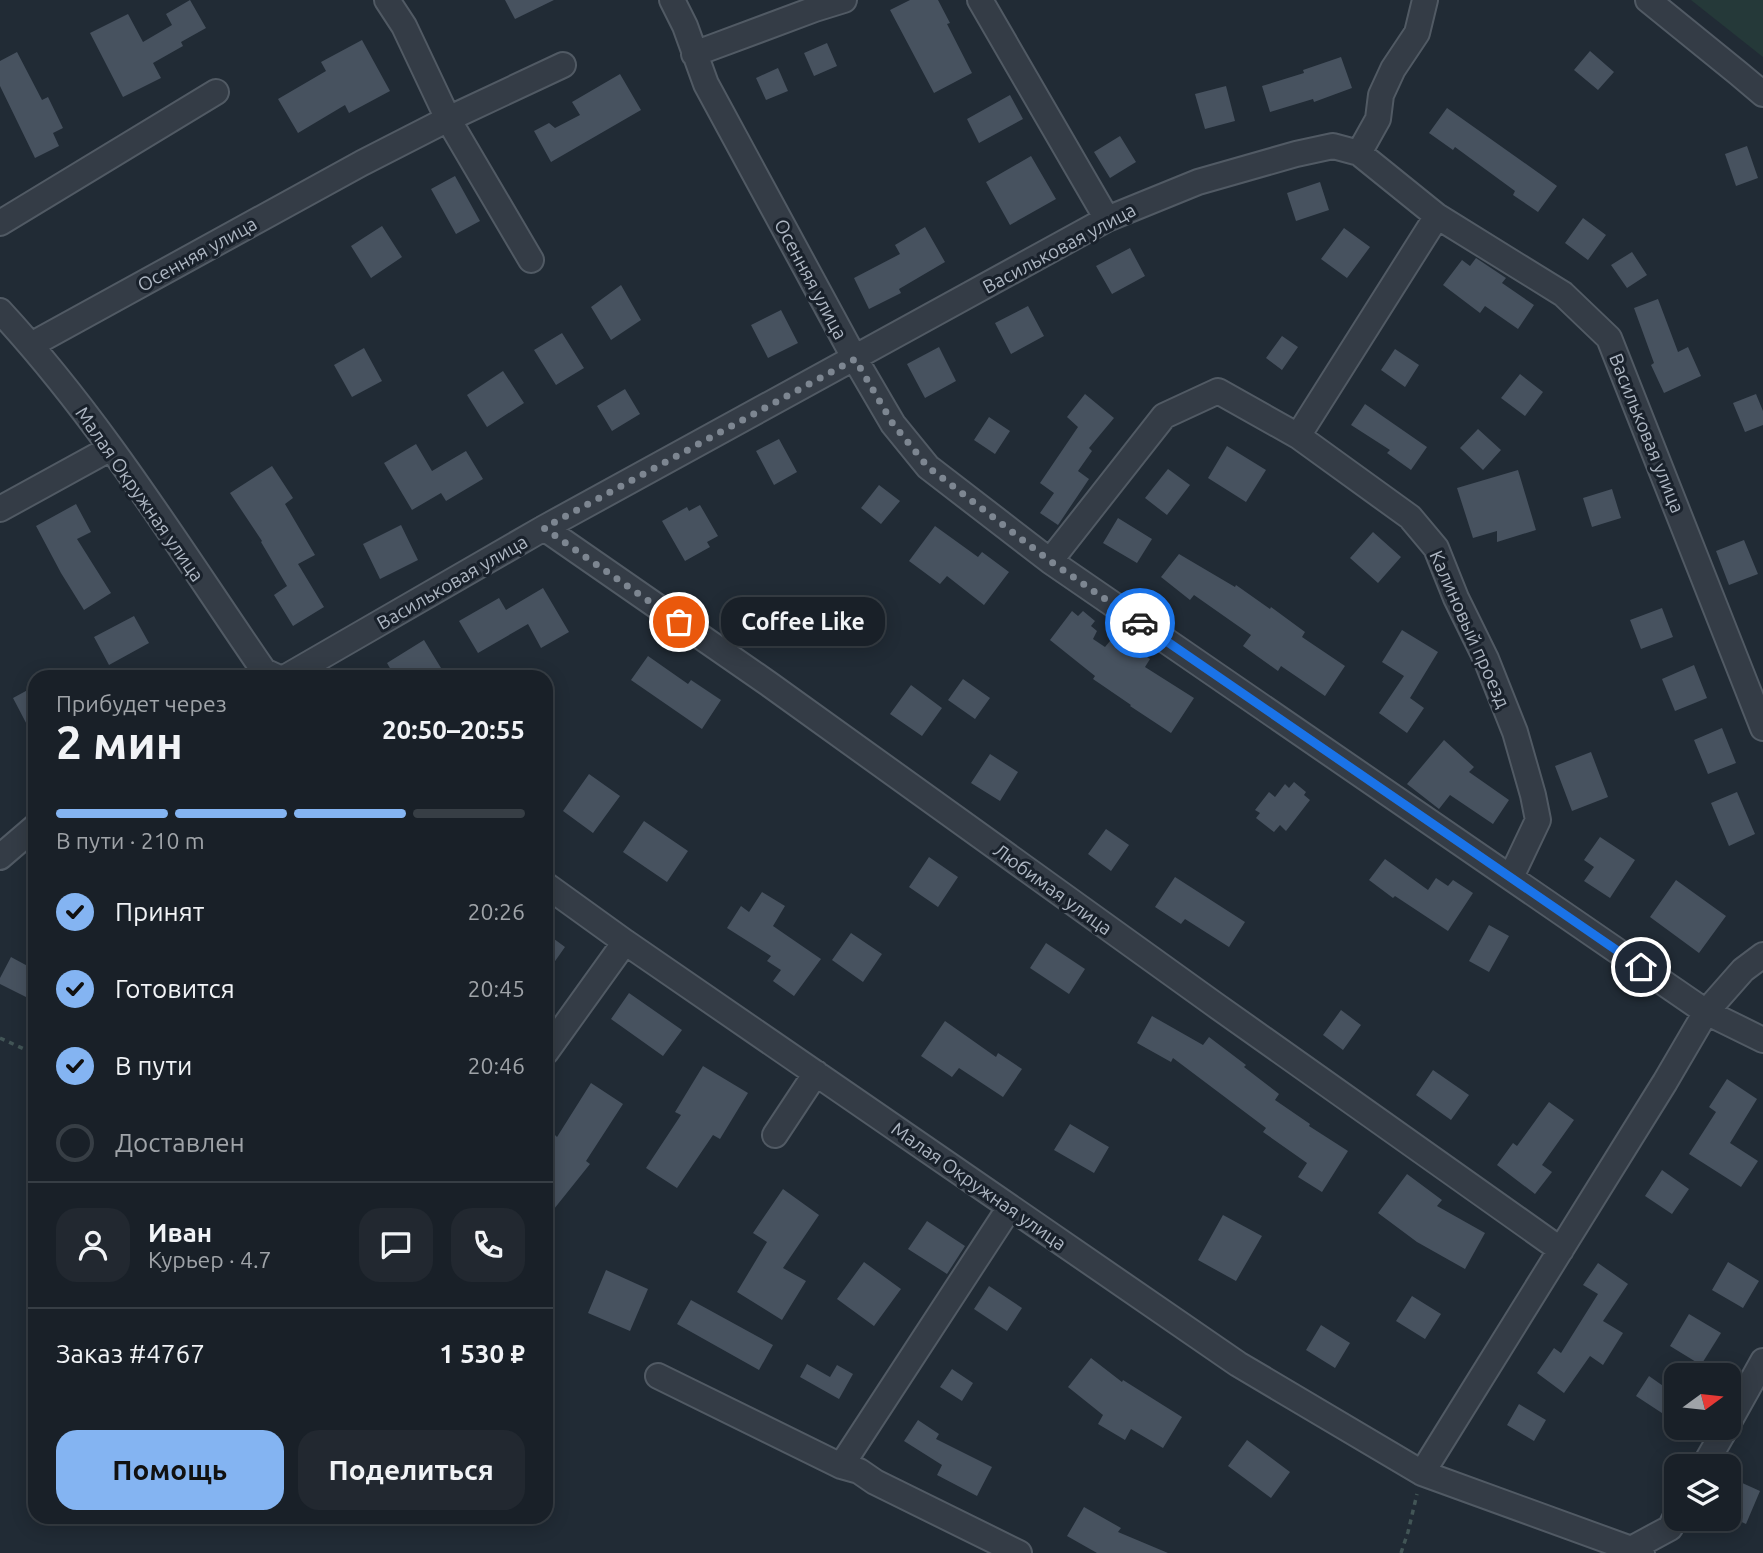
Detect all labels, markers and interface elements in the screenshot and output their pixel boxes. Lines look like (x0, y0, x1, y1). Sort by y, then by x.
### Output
street label: Васильковая улица (979, 198, 1139, 298)
street label: Осенняя улица (133, 212, 261, 296)
street label: Осенняя улица (770, 215, 852, 343)
street label: Васильковая улица (1605, 350, 1689, 516)
street label: Малая Окружная улица (71, 402, 209, 586)
street label: Васильковая улица (373, 530, 531, 634)
street label: Калиновый проезд (1425, 547, 1515, 711)
courier (1105, 588, 1175, 658)
pin (649, 592, 709, 652)
callout: Coffee Like (721, 598, 886, 646)
icon: bag (660, 603, 698, 641)
icon: car (1121, 604, 1159, 642)
text: Coffee Like (741, 609, 865, 634)
text: Прибудет через (56, 691, 227, 716)
text: 20:50–20:55 (382, 715, 525, 744)
text: 2 мин (56, 716, 183, 768)
text: В пути · 210 m (56, 828, 205, 853)
street label: Любимая улица (990, 839, 1116, 939)
icon: check (56, 893, 94, 931)
text: Принят (115, 897, 204, 926)
text: 20:26 (467, 899, 525, 924)
pin (1611, 937, 1671, 997)
icon: home (1622, 948, 1660, 986)
icon: check (56, 970, 94, 1008)
text: Готовится (115, 974, 235, 1003)
text: 20:45 (467, 976, 525, 1001)
icon: check (56, 1047, 94, 1085)
text: В пути (115, 1051, 192, 1080)
text: 20:46 (467, 1053, 525, 1078)
street label: Малая Окружная улица (887, 1117, 1071, 1255)
text: Доставлен (115, 1128, 245, 1157)
button: person (56, 1208, 130, 1282)
button: chat (359, 1208, 433, 1282)
button: phone (451, 1208, 525, 1282)
text: Иван (148, 1218, 212, 1247)
text: Курьер · 4.7 (148, 1247, 272, 1272)
text: Заказ #4767 (56, 1339, 205, 1368)
text: 1 530 ₽ (439, 1339, 525, 1368)
north arrow (1664, 1363, 1741, 1440)
map controls (1664, 1363, 1741, 1531)
button: Помощь (56, 1430, 284, 1510)
button: Поделиться (298, 1430, 525, 1510)
button: layers (1664, 1454, 1741, 1531)

